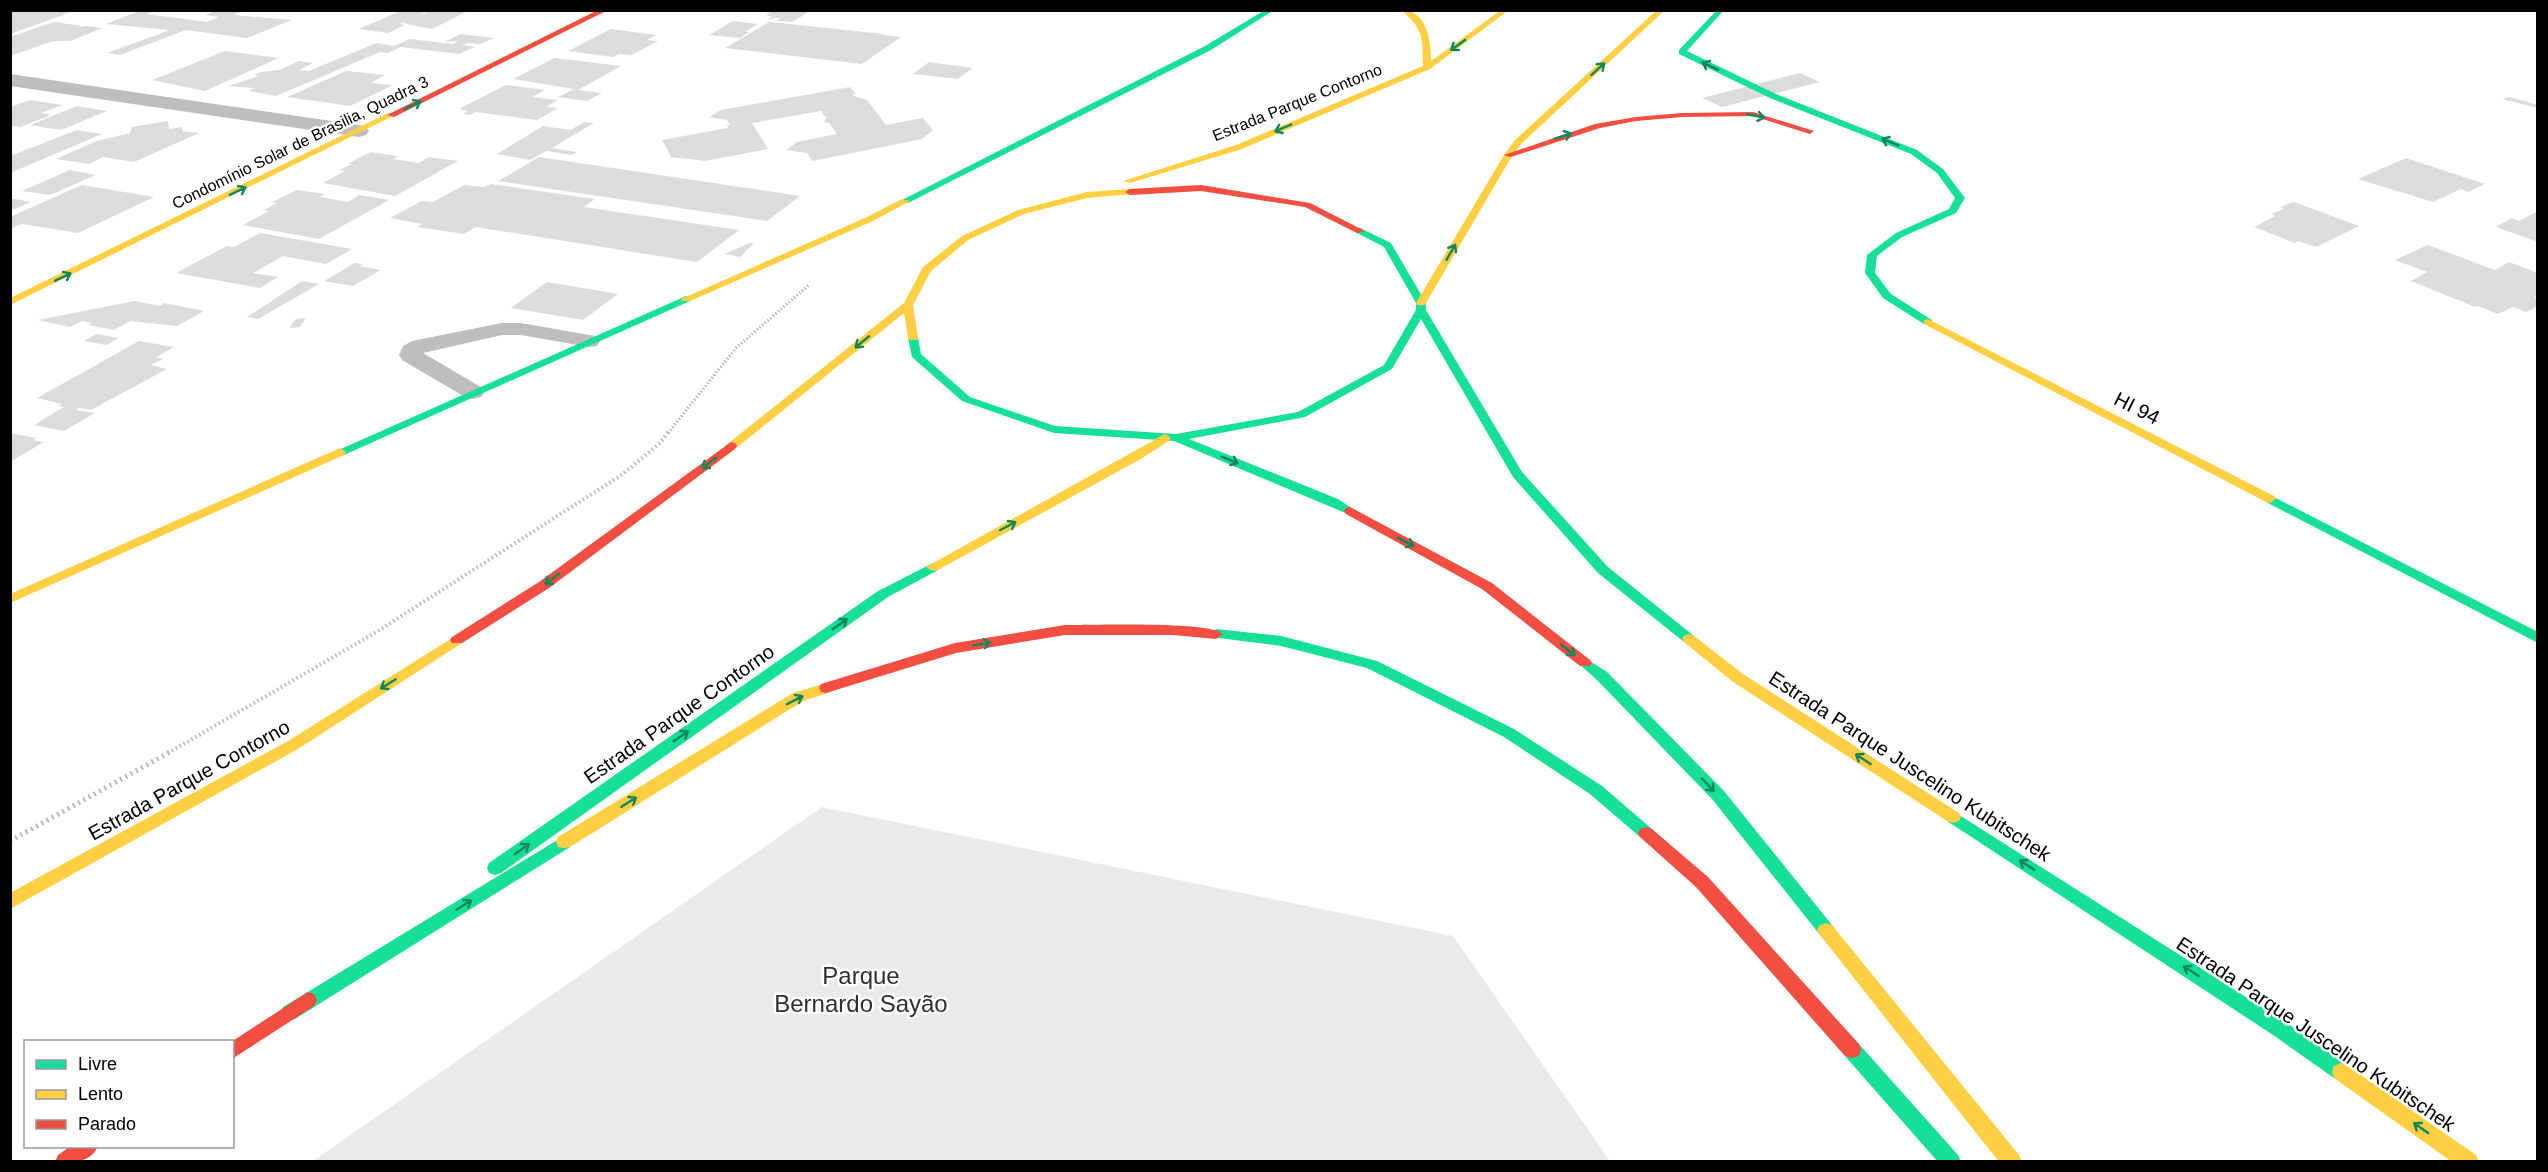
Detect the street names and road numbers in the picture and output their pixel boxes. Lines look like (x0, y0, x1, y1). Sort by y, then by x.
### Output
street label: Estrada Parque Contorno (1210, 61, 1385, 144)
street label: Condomínio Solar de Brasilia, Quadra 3 (169, 73, 431, 212)
street label: HI 94 (2111, 387, 2163, 429)
street label: Estrada Parque Contorno (580, 640, 778, 788)
street label: Estrada Parque Juscelino Kubitschek (1765, 667, 2056, 866)
street label: Estrada Parque Contorno (84, 715, 294, 845)
street label: Estrada Parque Juscelino Kubitschek (2173, 932, 2460, 1136)

